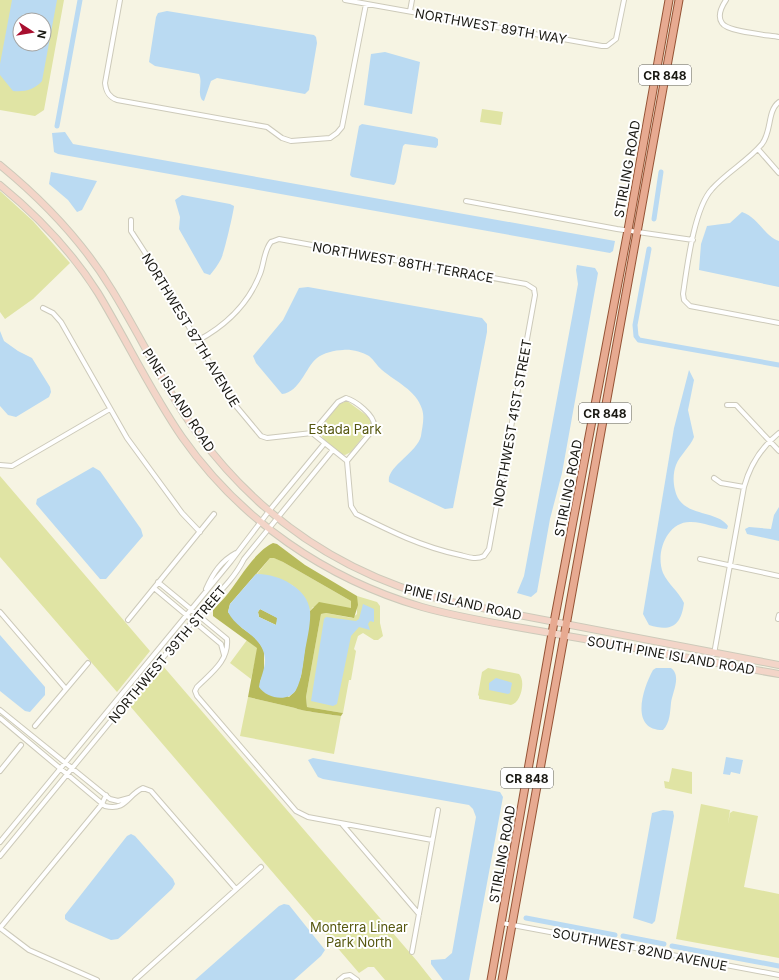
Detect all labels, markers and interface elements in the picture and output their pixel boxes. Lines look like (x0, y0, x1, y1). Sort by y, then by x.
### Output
street label: NORTHWEST 89TH WAY (414, 5, 568, 47)
north arrow (12, 12, 52, 52)
text: N (34, 29, 50, 40)
road number: CR 848 (639, 65, 691, 85)
street label: STIRLING ROAD (611, 119, 643, 219)
street label: NORTHWEST 88TH TERRACE (311, 238, 495, 286)
street label: NORTHWEST 87TH AVENUE (139, 250, 243, 410)
street label: NORTHWEST 41ST STREET (489, 338, 535, 508)
street label: PINE ISLAND ROAD (140, 345, 218, 455)
road number: CR 848 (579, 403, 631, 423)
park label: Estada Park (308, 421, 382, 437)
street label: STIRLING ROAD (551, 438, 585, 538)
street label: PINE ISLAND ROAD (403, 581, 523, 623)
street label: NORTHWEST 39TH STREET (105, 582, 229, 726)
street label: SOUTH PINE ISLAND ROAD (586, 632, 756, 678)
road number: CR 848 (501, 768, 553, 788)
street label: STIRLING ROAD (486, 804, 518, 904)
park label: Monterra Linear Park North (310, 919, 408, 950)
street label: SOUTHWEST 82ND AVENUE (551, 924, 729, 974)

